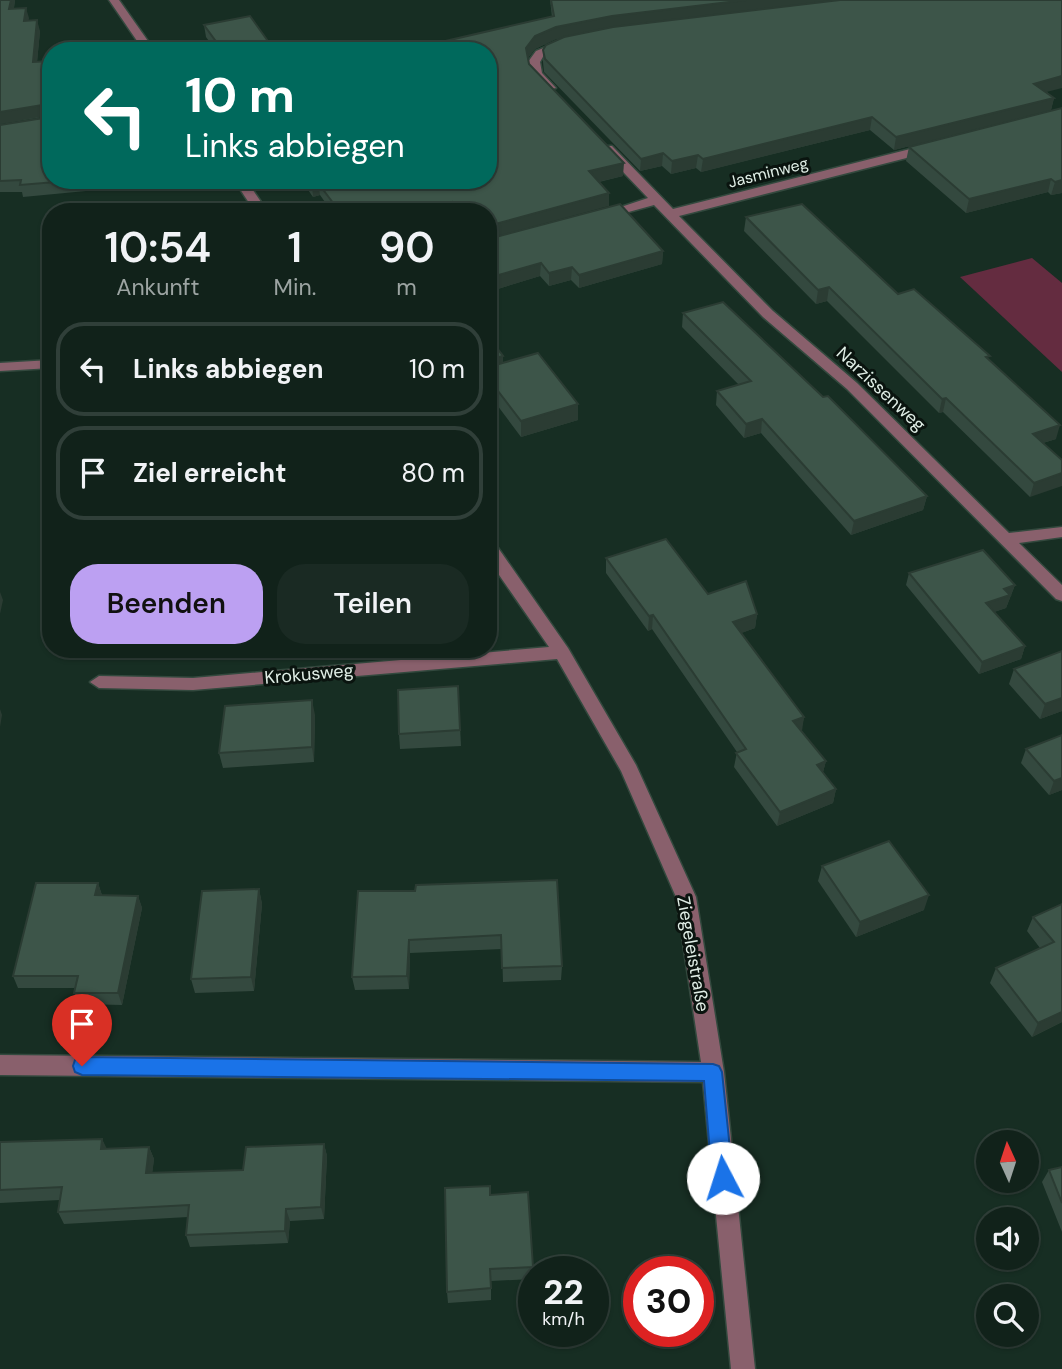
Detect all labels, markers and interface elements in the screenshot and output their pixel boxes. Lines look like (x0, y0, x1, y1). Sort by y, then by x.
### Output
text: 10 m (185, 63, 295, 127)
icon: left (70, 70, 161, 161)
text: Links abbiegen (185, 125, 405, 167)
street label: Jasminweg (726, 152, 810, 193)
text: 10:54 (104, 220, 211, 275)
text: 1 (288, 220, 302, 275)
text: 90 (379, 220, 435, 275)
text: Ankunft (116, 272, 199, 302)
text: Min. (274, 272, 316, 302)
text: m (396, 272, 417, 302)
street label: Narzissenweg (831, 341, 931, 437)
icon: left (74, 350, 112, 388)
text: Links abbiegen (133, 352, 323, 386)
text: 10 m (409, 352, 465, 386)
icon: arrive (74, 454, 112, 492)
text: Ziel erreicht (133, 456, 286, 490)
text: 80 m (401, 456, 465, 490)
button: Beenden (70, 564, 263, 644)
button: Teilen (277, 564, 469, 644)
street label: Krokusweg (264, 658, 354, 690)
street label: Ziegeleistraße (671, 894, 715, 1014)
pin (52, 994, 112, 1066)
icon: arrive (63, 1005, 101, 1043)
north arrow (976, 1130, 1040, 1194)
map controls (976, 1130, 1039, 1347)
position arrow (686, 1141, 760, 1215)
button: sound (976, 1207, 1039, 1270)
speed limit sign: 30 (623, 1256, 714, 1347)
text: 22 (543, 1269, 584, 1315)
button: search (976, 1284, 1039, 1347)
text: km/h (542, 1307, 585, 1331)

